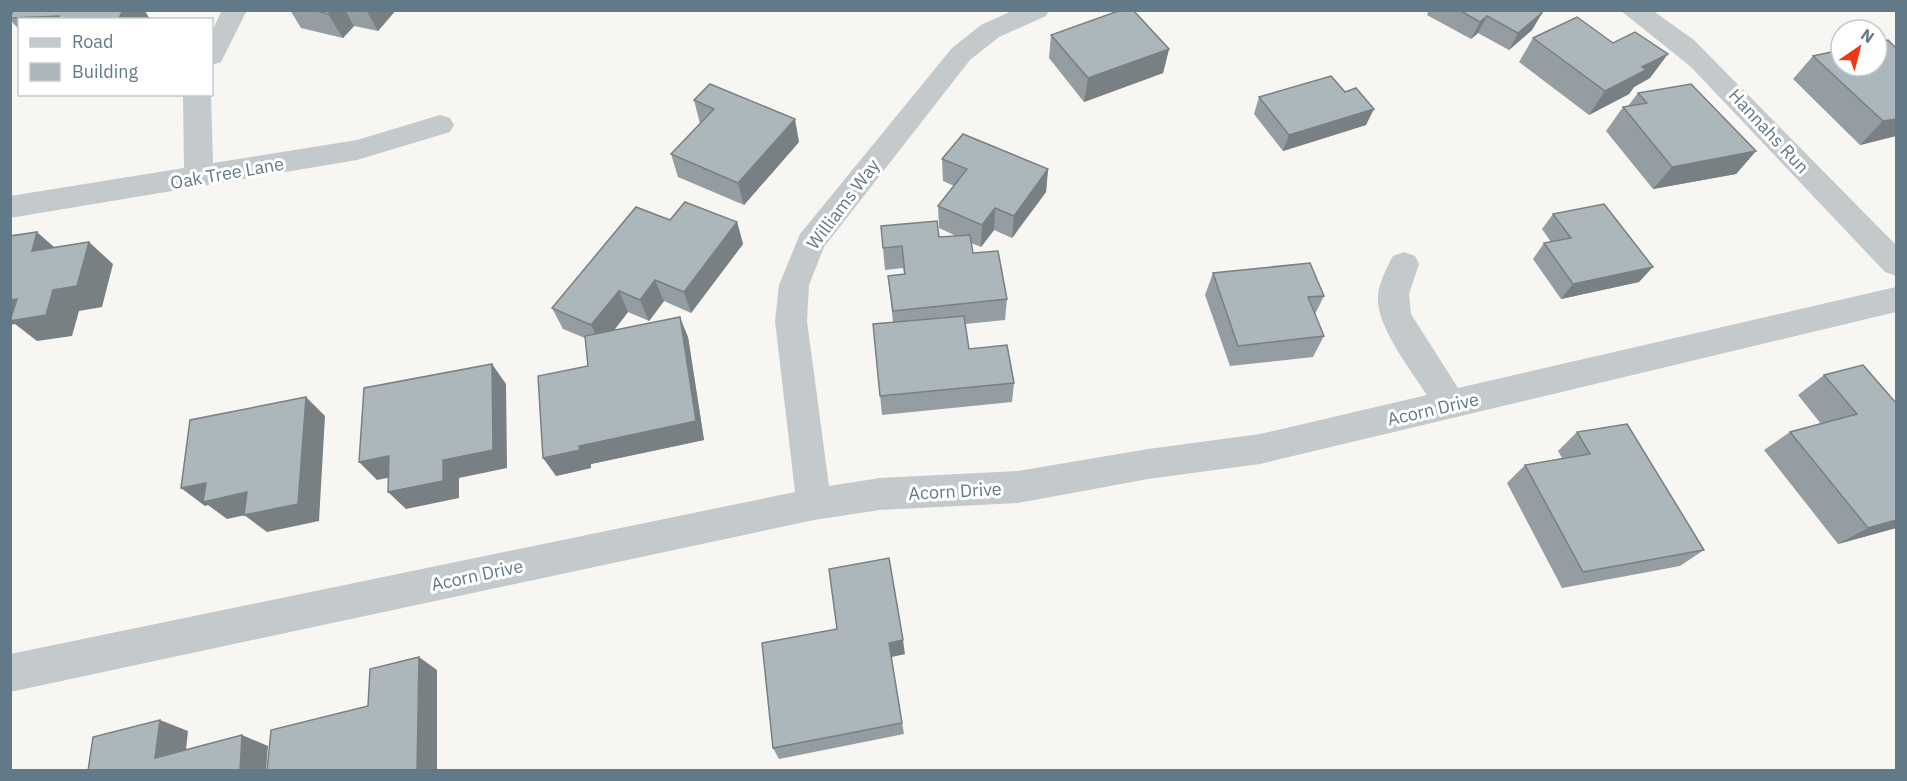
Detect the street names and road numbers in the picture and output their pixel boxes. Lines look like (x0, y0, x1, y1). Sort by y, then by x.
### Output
street label: Hannahs Run (1724, 84, 1814, 178)
street label: Oak Tree Lane (168, 152, 286, 194)
street label: Williams Way (801, 154, 885, 254)
street label: Acorn Drive (1385, 387, 1481, 431)
street label: Acorn Drive (908, 477, 1002, 505)
street label: Acorn Drive (429, 554, 525, 596)

